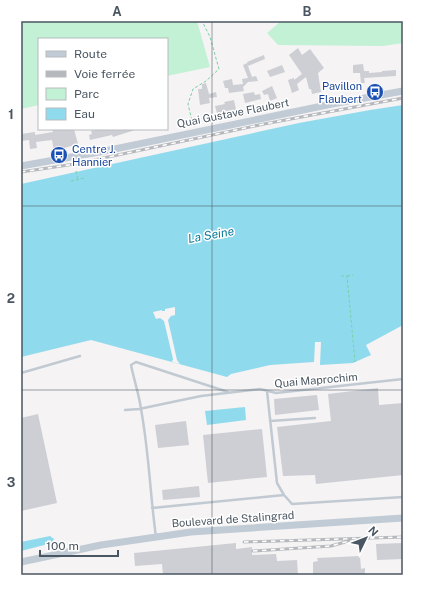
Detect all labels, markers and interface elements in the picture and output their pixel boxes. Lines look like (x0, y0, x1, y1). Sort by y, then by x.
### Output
text: A (112, 4, 122, 19)
text: B (303, 4, 312, 19)
legend (38, 38, 168, 130)
text: Route (74, 47, 107, 61)
text: Voie ferrée (74, 67, 135, 81)
place label: Pavillon Flaubert (318, 80, 362, 105)
bus stop icon: Pavillon Flaubert (365, 82, 385, 102)
text: Parc (74, 87, 99, 101)
street label: Quai Gustave Flaubert (176, 96, 290, 130)
text: 1 (8, 107, 14, 122)
text: Eau (74, 107, 95, 121)
place label: Centre J. Hannier (72, 143, 116, 168)
bus stop icon: Centre J. Hannier (49, 145, 69, 165)
water label: La Seine (187, 224, 236, 246)
text: 2 (7, 291, 15, 306)
street label: Quai Maprochim (274, 370, 358, 390)
text: 3 (7, 475, 16, 490)
street label: Boulevard de Stalingrad (171, 509, 295, 529)
north arrow (346, 518, 386, 558)
text: N (366, 524, 381, 538)
scale bar (40, 532, 118, 558)
text: 100 m (46, 539, 79, 553)

